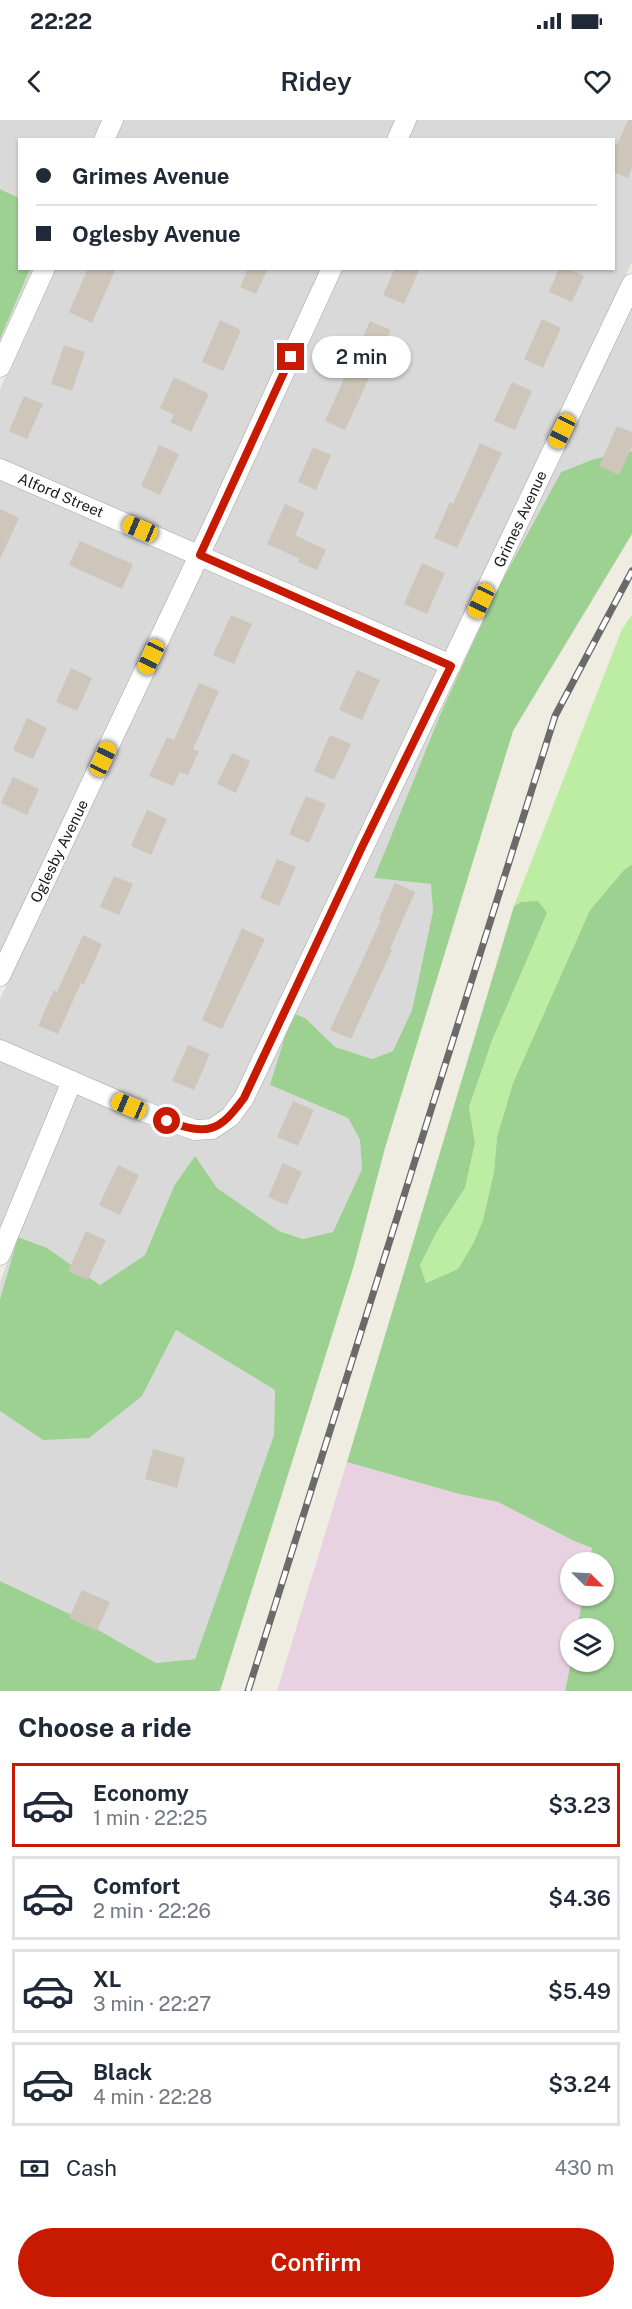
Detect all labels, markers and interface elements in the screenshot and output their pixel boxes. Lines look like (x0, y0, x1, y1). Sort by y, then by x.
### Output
text: 22:22 (30, 8, 92, 34)
icon: back (18, 65, 51, 98)
text: Ridey (280, 65, 352, 97)
icon: heart (581, 65, 614, 98)
text: Grimes Avenue (72, 163, 230, 189)
text: Oglesby Avenue (72, 221, 241, 247)
callout: 2 min (312, 336, 411, 378)
route end (277, 343, 304, 370)
text: 2 min (336, 345, 387, 369)
car (546, 411, 578, 451)
street label: Grimes Avenue (490, 468, 550, 570)
street label: Alford Street (16, 469, 106, 521)
car (120, 514, 160, 544)
car (465, 581, 497, 621)
car (135, 637, 167, 677)
car (87, 739, 119, 779)
street label: Oglesby Avenue (27, 797, 91, 905)
car (109, 1091, 149, 1121)
route start (153, 1107, 180, 1134)
north arrow (560, 1552, 614, 1606)
map controls (560, 1552, 614, 1672)
button: layers (560, 1618, 614, 1672)
text: Choose a ride (18, 1711, 192, 1743)
icon: car (21, 1778, 75, 1832)
text: Economy (93, 1780, 189, 1806)
text: $3.23 (548, 1792, 611, 1818)
text: 1 min · 22:25 (93, 1806, 208, 1830)
icon: car (21, 1871, 75, 1925)
text: Comfort (93, 1873, 180, 1899)
text: $4.36 (548, 1885, 611, 1911)
text: 2 min · 22:26 (93, 1899, 211, 1923)
icon: car (21, 1964, 75, 2018)
text: XL (93, 1966, 121, 1992)
text: $5.49 (548, 1978, 611, 2004)
text: 3 min · 22:27 (93, 1992, 211, 2016)
icon: car (21, 2057, 75, 2111)
text: Black (93, 2059, 152, 2085)
text: $3.24 (548, 2071, 611, 2097)
text: 4 min · 22:28 (93, 2085, 212, 2109)
icon: cash (18, 2152, 51, 2185)
text: Cash (66, 2155, 117, 2181)
text: 430 m (555, 2156, 614, 2180)
button: Confirm (18, 2228, 614, 2297)

